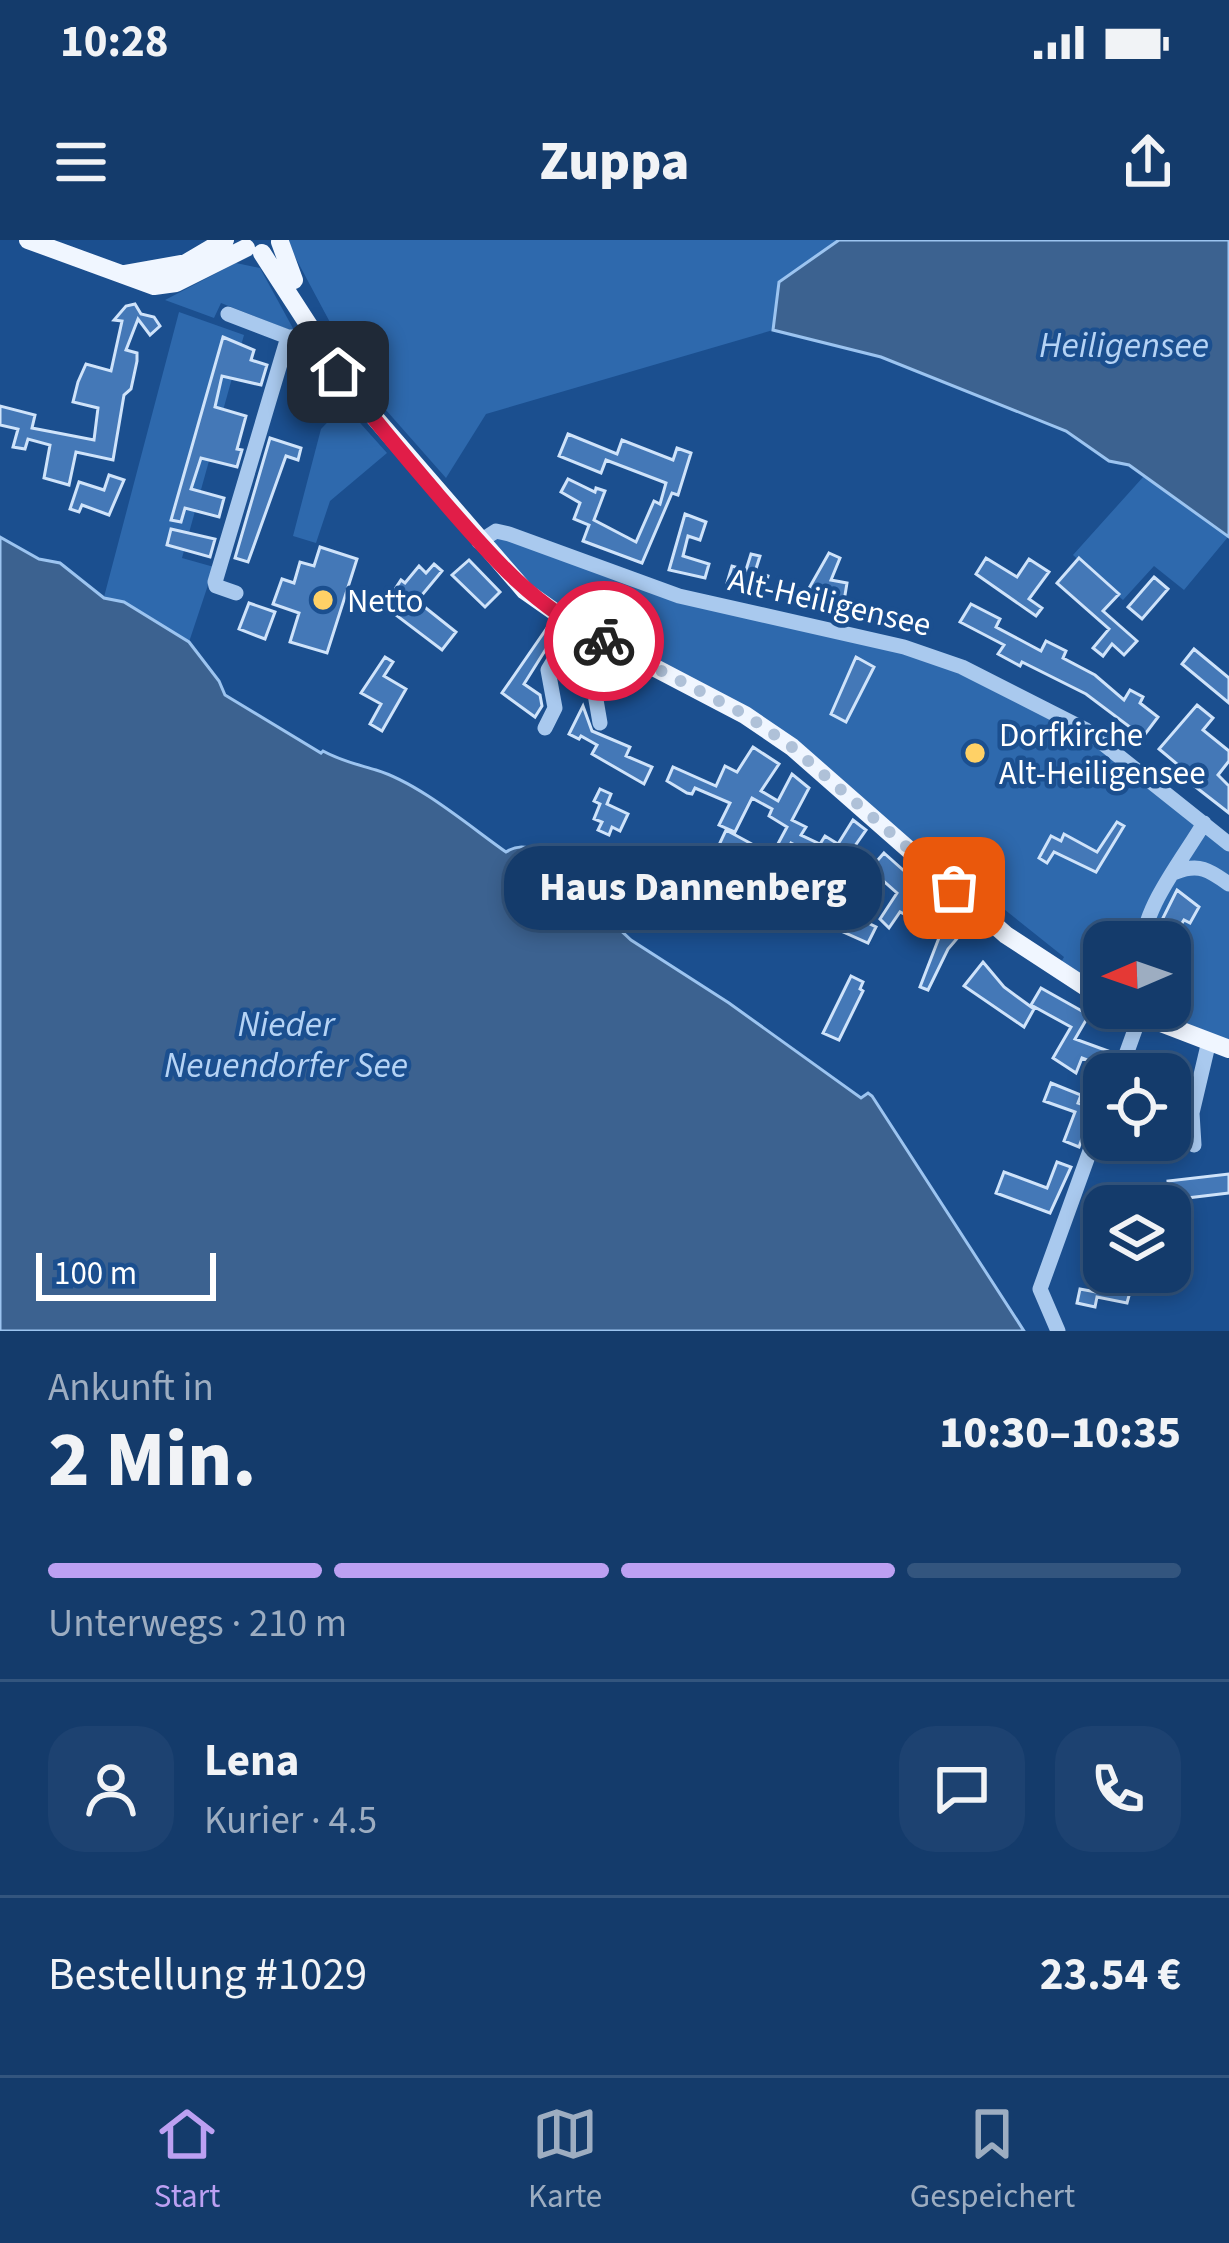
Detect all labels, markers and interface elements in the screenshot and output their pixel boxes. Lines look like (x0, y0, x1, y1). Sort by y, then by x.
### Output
text: 10:28 (60, 10, 169, 74)
text: Zuppa (540, 124, 689, 201)
icon: menu (48, 129, 114, 195)
icon: share (1115, 129, 1181, 195)
water label: Heiligensee (1039, 320, 1209, 371)
pin (287, 321, 389, 423)
icon: home (305, 339, 371, 405)
street label: Alt-Heiligensee (724, 556, 936, 649)
place label: Netto (347, 578, 423, 625)
courier (544, 581, 664, 701)
marker: Netto (310, 587, 336, 613)
icon: bike (571, 608, 637, 674)
place label: Dorfkirche Alt-Heiligensee (999, 712, 1206, 797)
marker: Dorfkirche Alt-Heiligensee (962, 740, 988, 766)
pin (903, 837, 1005, 939)
callout: Haus Dannenberg (504, 846, 882, 930)
icon: bag (921, 855, 987, 921)
text: Haus Dannenberg (539, 860, 847, 916)
north arrow (1083, 921, 1191, 1029)
map controls (1083, 921, 1191, 1293)
water label: Nieder Neuendorfer See (164, 999, 408, 1091)
button: locate (1083, 1053, 1191, 1161)
button: layers (1083, 1185, 1191, 1293)
scale bar (36, 1247, 216, 1300)
text: 100 m (54, 1250, 137, 1297)
text: Ankunft in (48, 1360, 214, 1416)
text: 10:30–10:35 (939, 1401, 1181, 1465)
text: 2 Min. (48, 1405, 256, 1516)
text: Unterwegs · 210 m (48, 1596, 347, 1652)
button: person (48, 1726, 174, 1852)
button: chat (899, 1726, 1025, 1852)
button: phone (1055, 1726, 1181, 1852)
text: Lena (204, 1729, 299, 1793)
text: Kurier · 4.5 (204, 1793, 377, 1849)
text: Bestellung #1029 (48, 1943, 367, 2007)
text: 23.54 € (1040, 1943, 1181, 2007)
tab: Start (154, 2101, 220, 2220)
tab: Karte (528, 2101, 602, 2220)
tab: Gespeichert (910, 2101, 1075, 2220)

